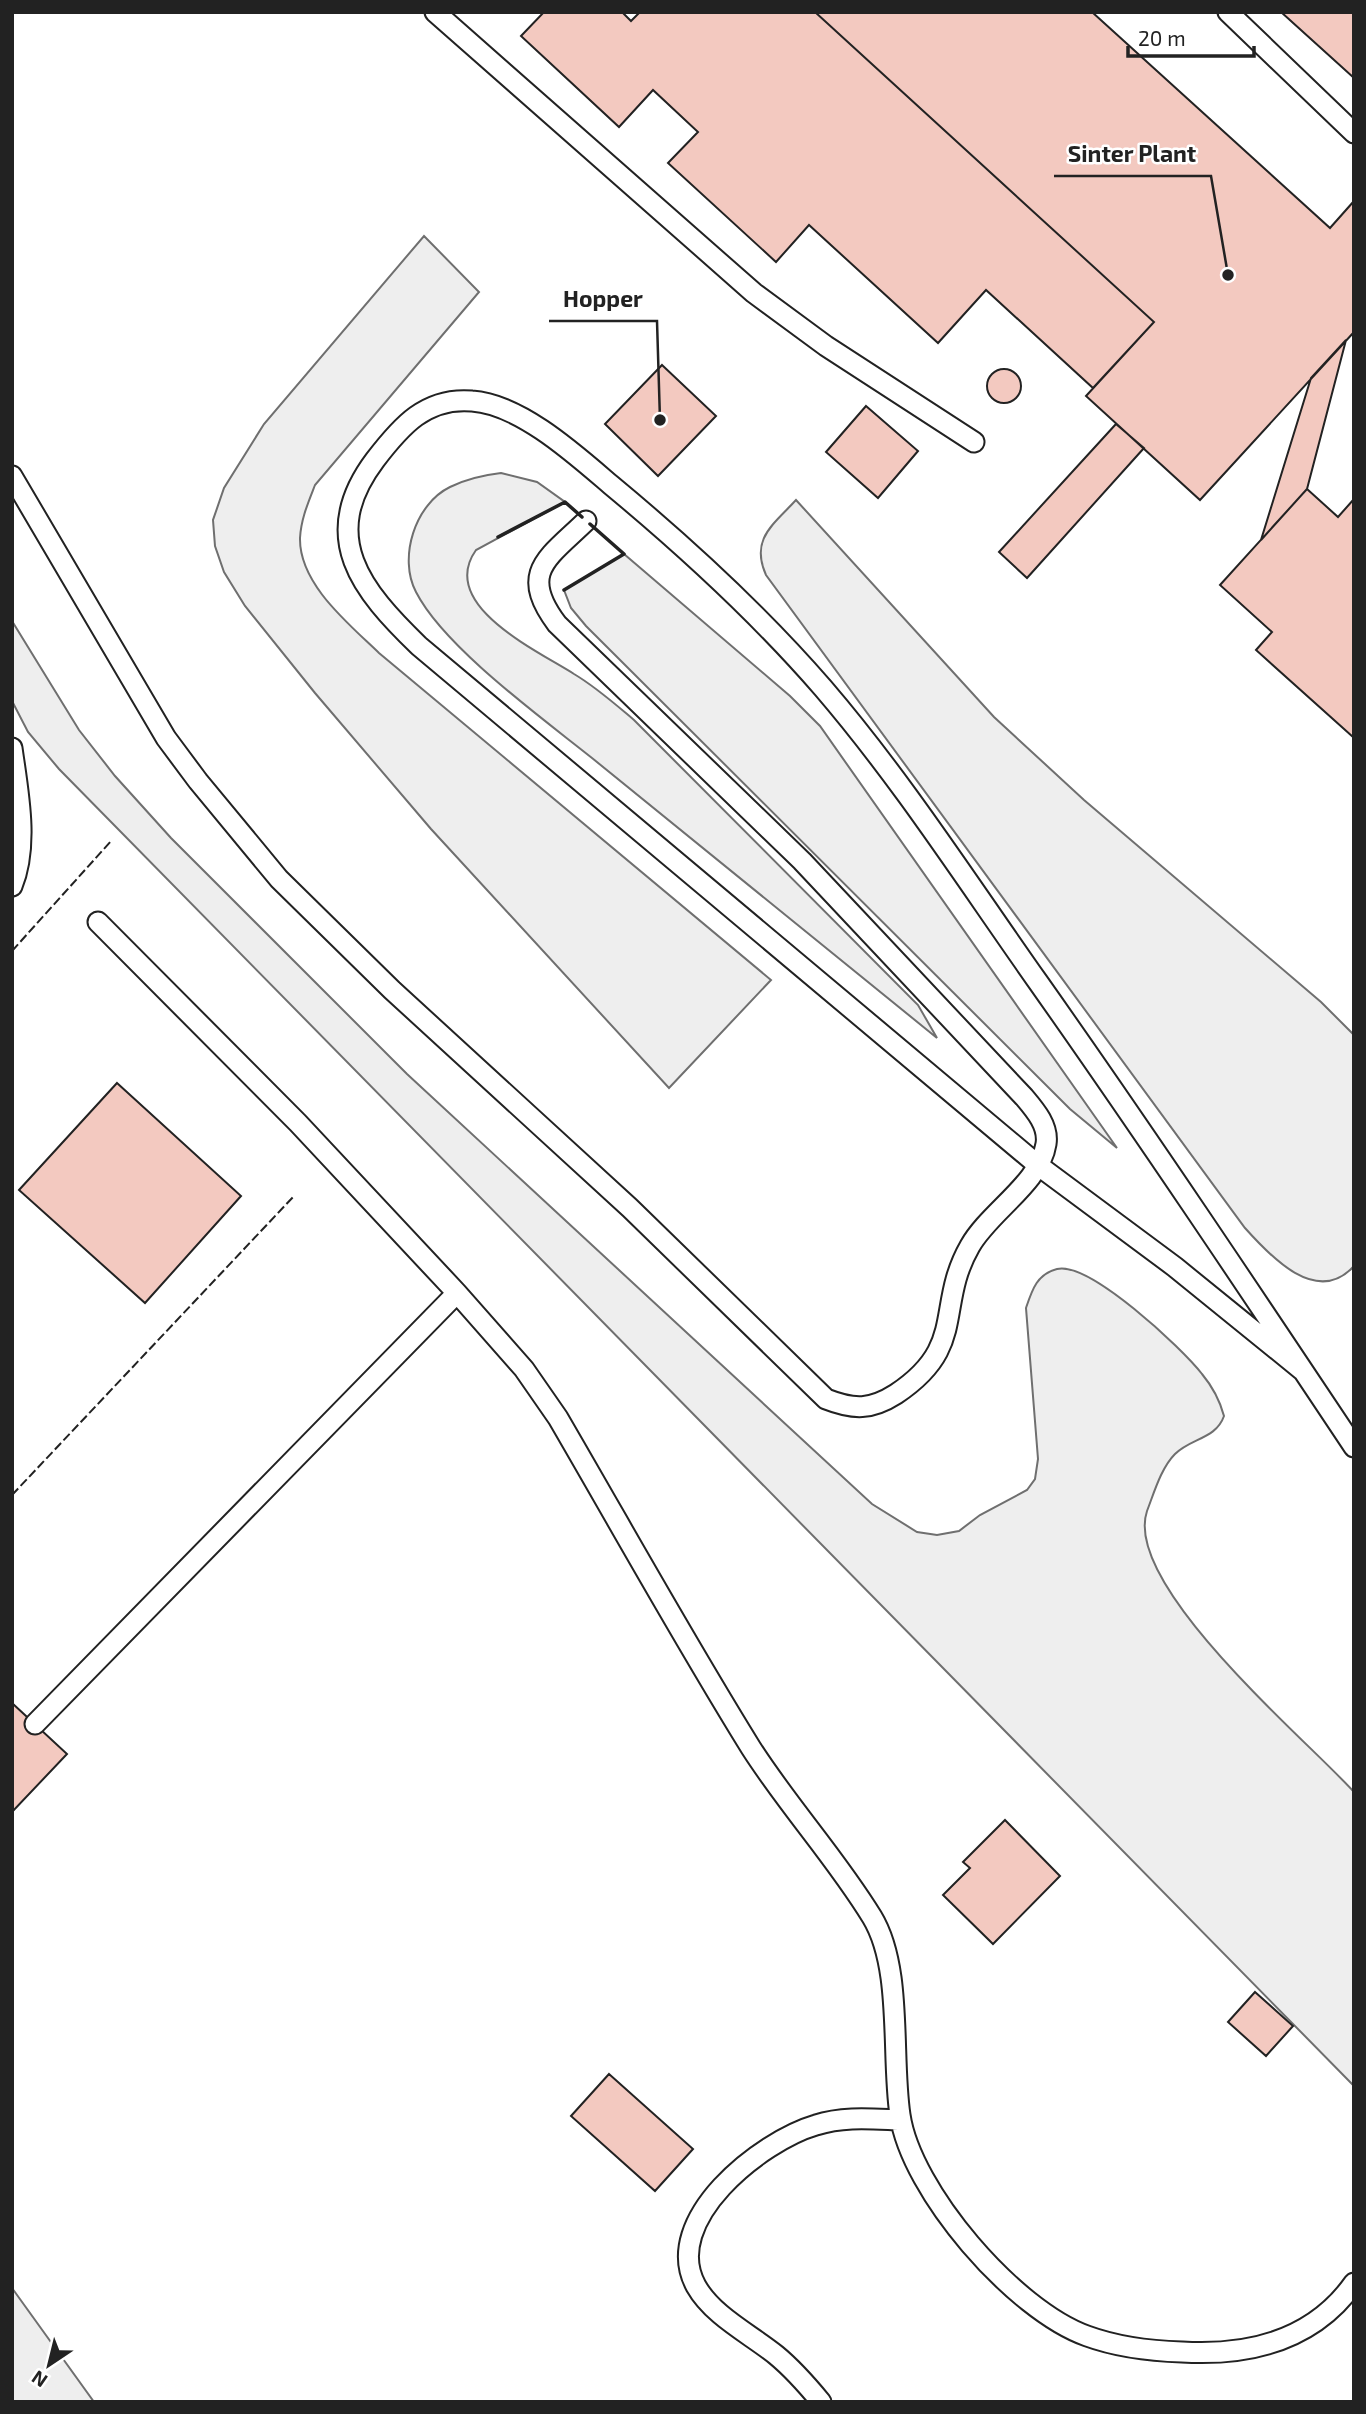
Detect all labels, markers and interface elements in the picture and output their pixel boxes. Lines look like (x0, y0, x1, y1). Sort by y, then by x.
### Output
scale bar (1128, 14, 1254, 58)
text: 20 m (1138, 25, 1186, 50)
callout: Sinter Plant (1054, 132, 1211, 176)
text: Sinter Plant (1068, 139, 1196, 167)
callout: Hopper (549, 277, 657, 321)
text: Hopper (563, 284, 643, 312)
north arrow (14, 2330, 84, 2400)
text: N (27, 2366, 51, 2393)

